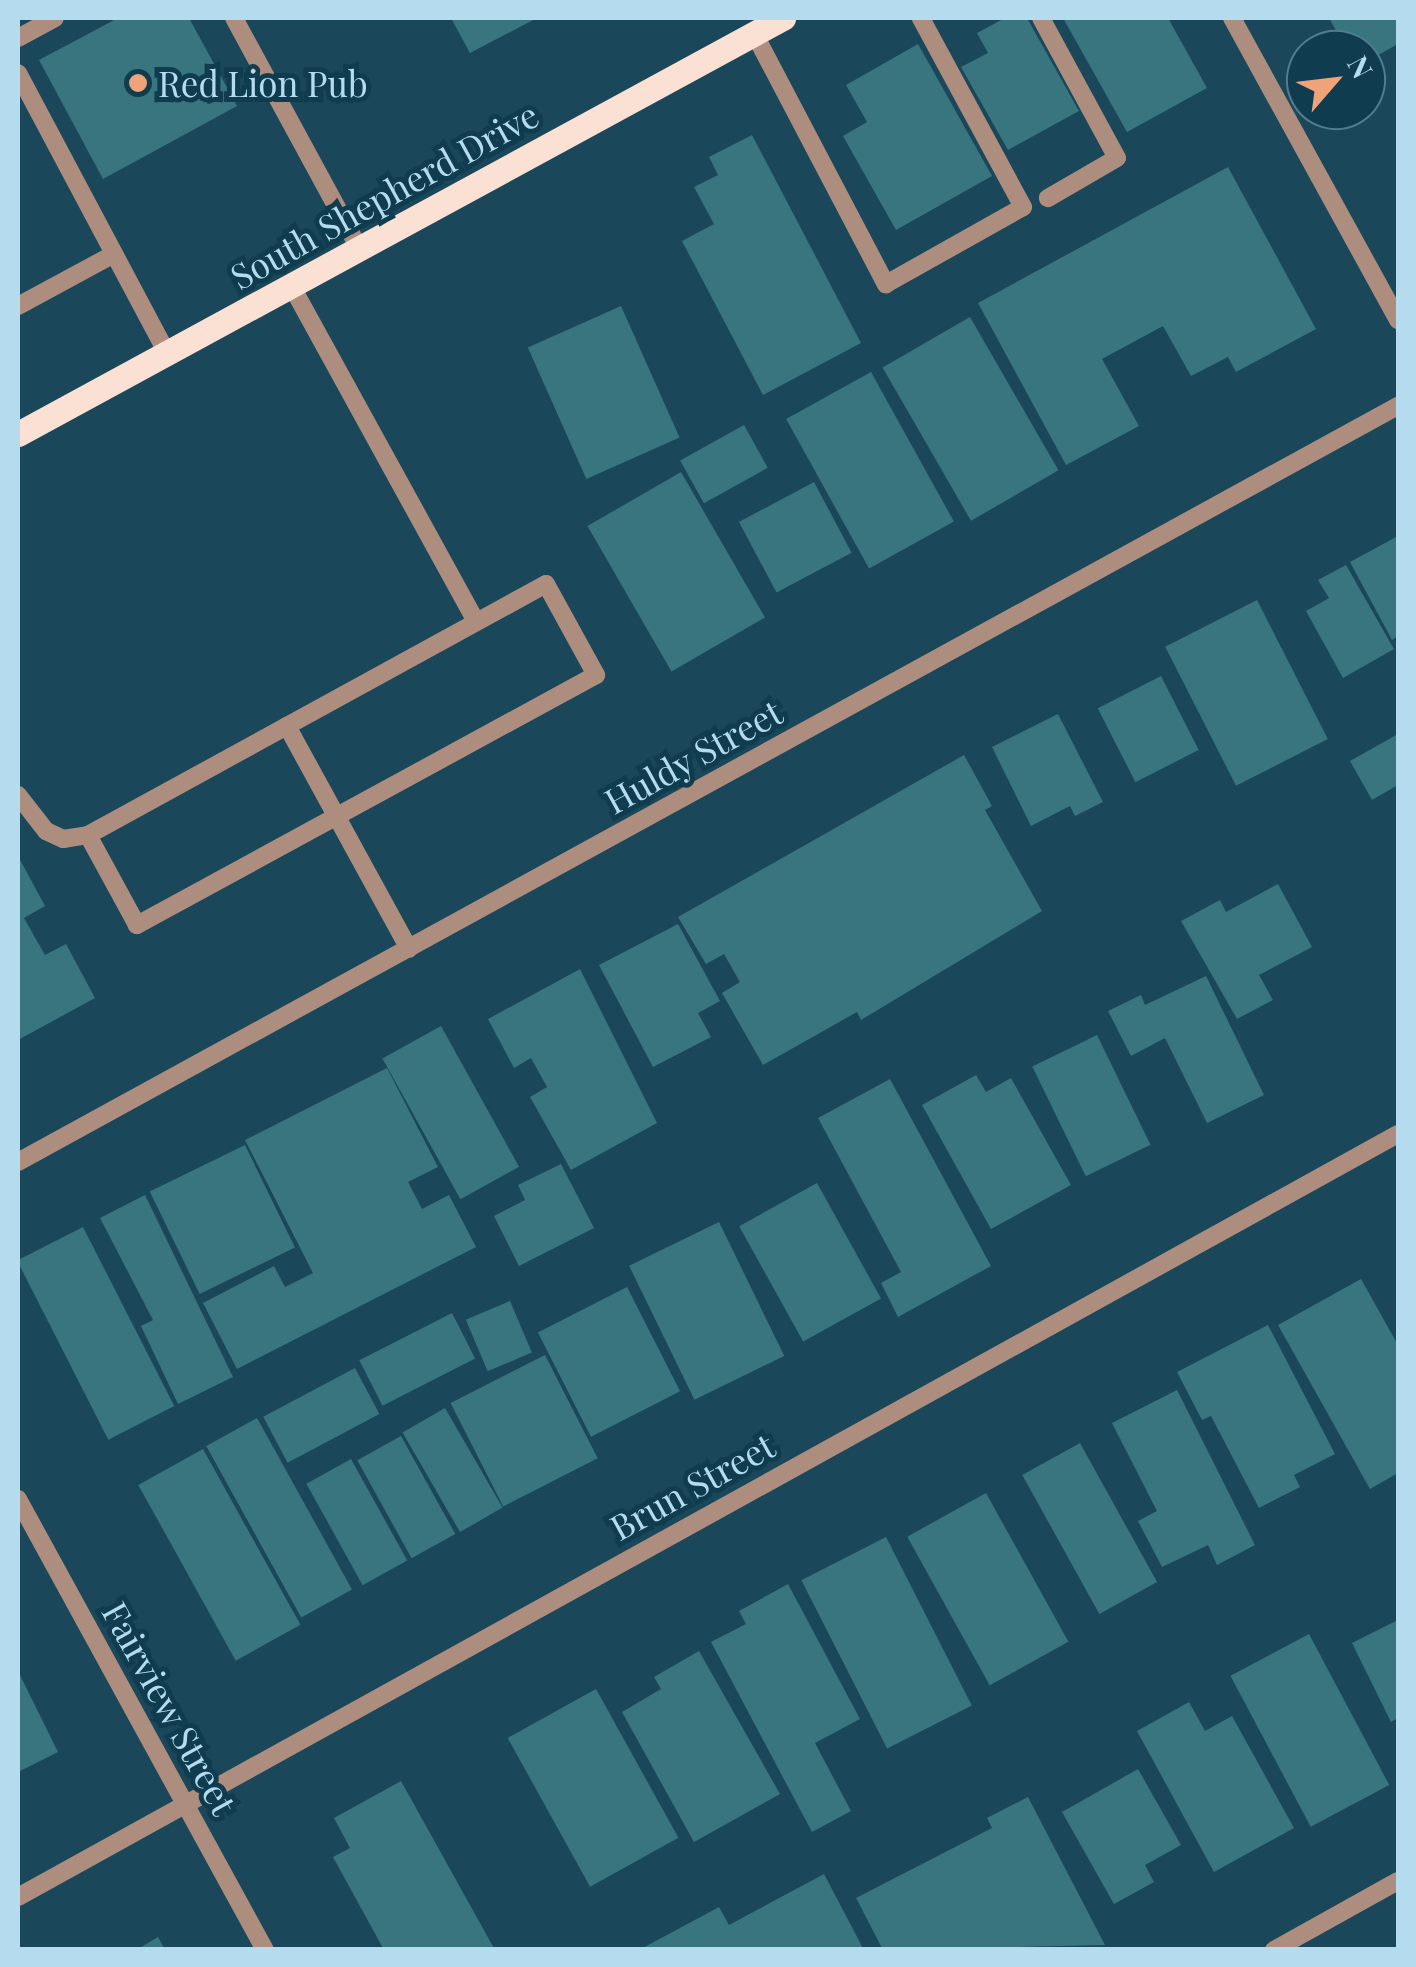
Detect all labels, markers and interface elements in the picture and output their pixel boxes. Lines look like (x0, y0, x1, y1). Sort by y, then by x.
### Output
north arrow (1286, 30, 1386, 130)
text: N (1340, 49, 1382, 84)
place label: Red Lion Pub (158, 62, 368, 104)
marker: Red Lion Pub (127, 72, 149, 94)
street label: South Shepherd Drive (223, 93, 545, 297)
street label: Huldy Street (597, 690, 789, 822)
street label: Brun Street (603, 1424, 781, 1548)
street label: Fairview Street (94, 1594, 246, 1822)

